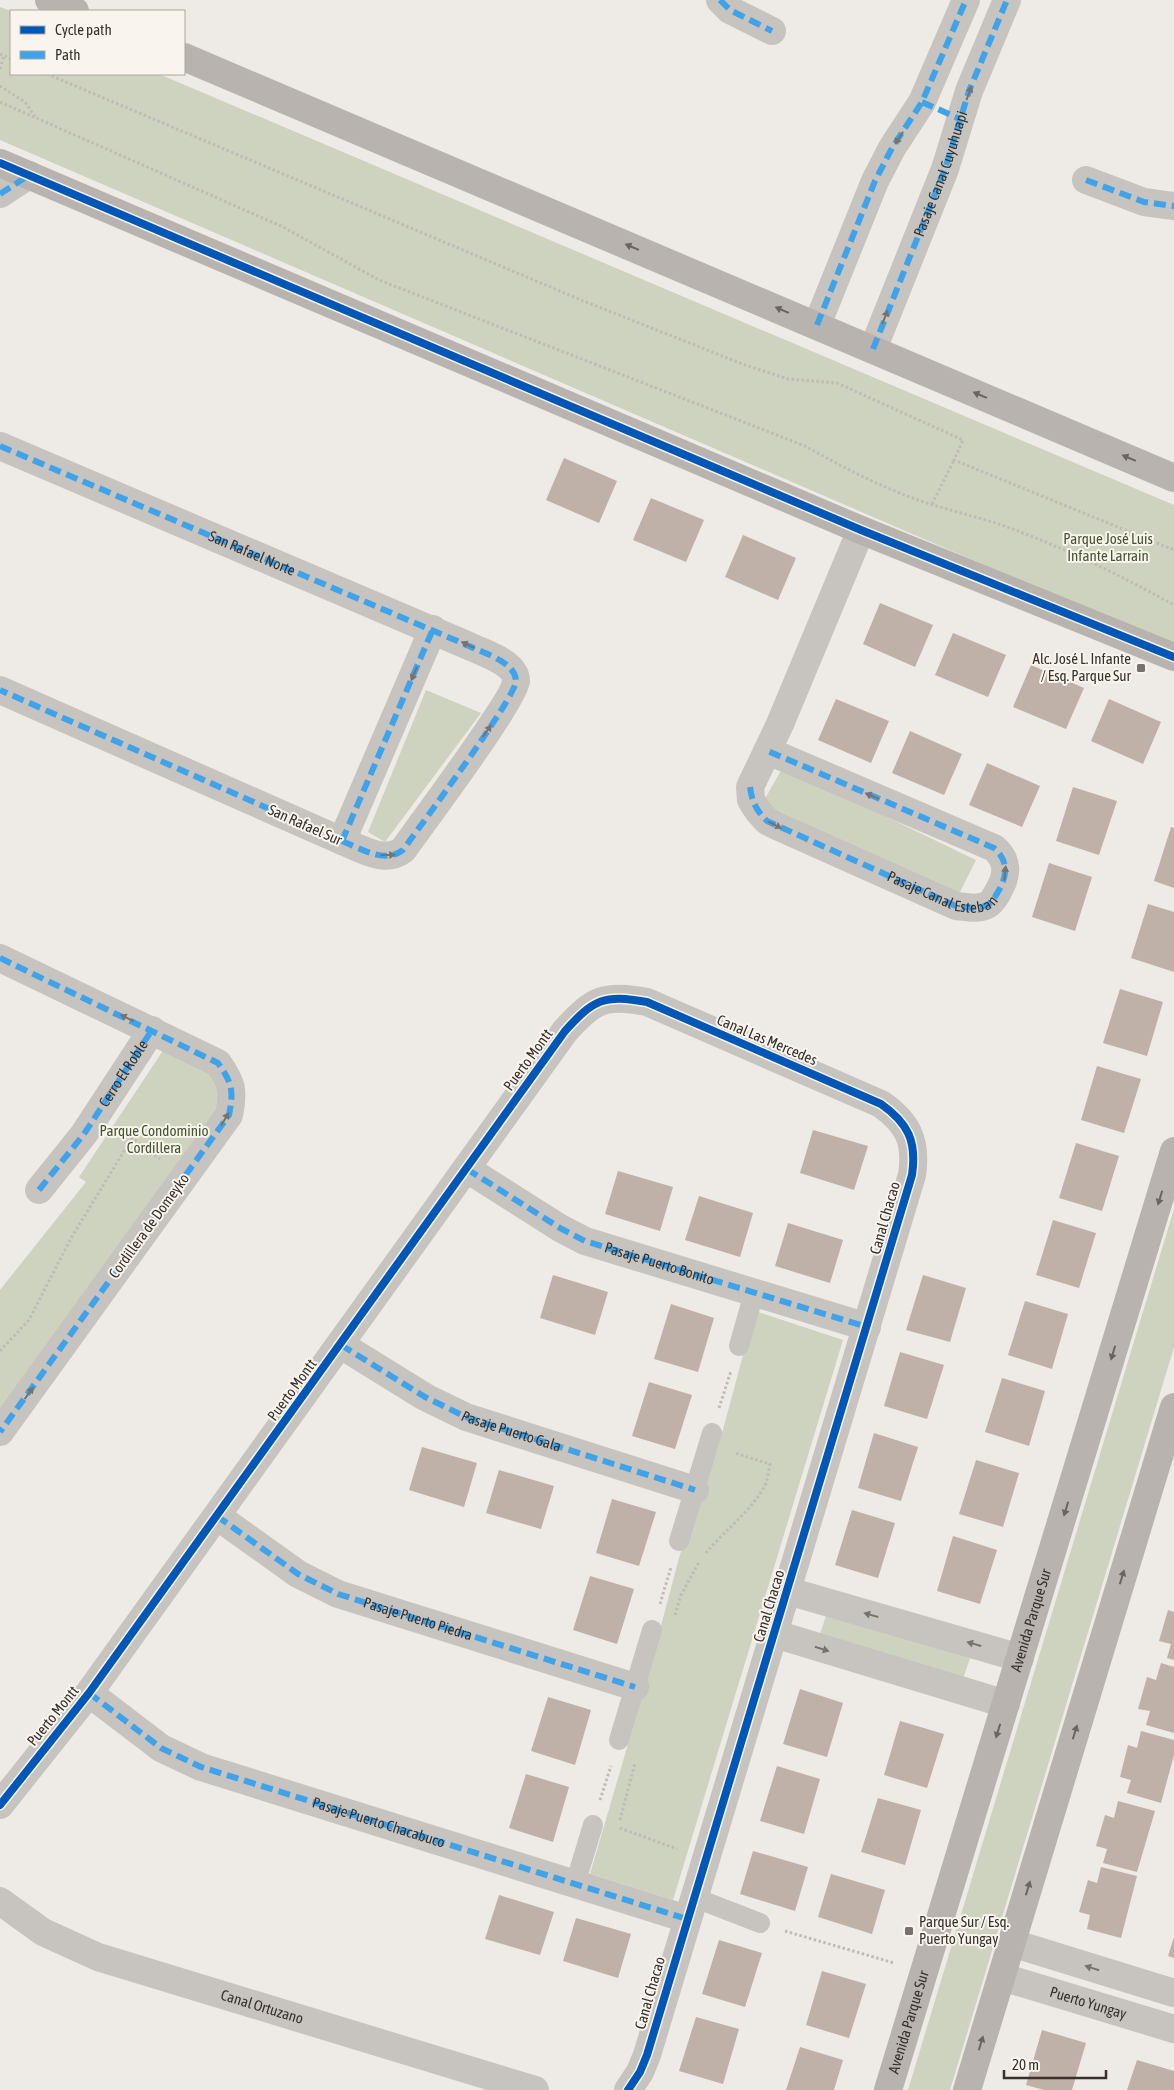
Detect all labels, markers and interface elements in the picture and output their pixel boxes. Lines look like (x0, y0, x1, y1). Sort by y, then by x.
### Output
legend (10, 10, 185, 75)
text: Cycle path (55, 21, 112, 38)
text: Path (55, 46, 81, 63)
one-way arrow (966, 85, 973, 100)
street label: Pasaje Canal Cuyuhuapi (910, 109, 970, 239)
one-way arrow (894, 131, 904, 145)
one-way arrow (625, 242, 639, 250)
one-way arrow (775, 305, 789, 313)
one-way arrow (882, 310, 890, 325)
one-way arrow (973, 390, 987, 398)
one-way arrow (1122, 454, 1136, 462)
street label: San Rafael Norte (206, 527, 298, 579)
park label: Parque José Luis Infante Larrain (1063, 530, 1153, 564)
one-way arrow (461, 641, 475, 649)
place label: Alc. José L. Infante / Esq. Parque Sur (1033, 650, 1132, 684)
marker: Alc. José L. Infante / Esq. Parque Sur (1135, 662, 1147, 674)
one-way arrow (409, 667, 417, 681)
one-way arrow (482, 724, 492, 738)
one-way arrow (865, 791, 879, 799)
street label: San Rafael Sur (266, 801, 345, 849)
one-way arrow (768, 821, 782, 829)
one-way arrow (381, 851, 397, 859)
one-way arrow (1001, 865, 1009, 881)
street label: Pasaje Canal Esteban (885, 867, 1001, 916)
street label: Canal Las Mercedes (715, 1011, 820, 1068)
one-way arrow (120, 1014, 134, 1022)
street label: Puerto Montt (500, 1026, 556, 1094)
street label: Cerro El Roble (95, 1037, 151, 1110)
one-way arrow (221, 1112, 230, 1126)
park label: Parque Condominio Cordillera (100, 1122, 208, 1156)
street label: Cordillera de Domeyko (105, 1170, 192, 1281)
street label: Canal Chacao (866, 1180, 903, 1256)
one-way arrow (1155, 1190, 1163, 1205)
street label: Pasaje Puerto Bonito (603, 1238, 716, 1288)
one-way arrow (1108, 1346, 1116, 1361)
street label: Puerto Montt (264, 1356, 320, 1424)
one-way arrow (23, 1387, 34, 1400)
street label: Pasaje Puerto Gala (459, 1407, 563, 1455)
one-way arrow (1061, 1501, 1069, 1516)
street label: Avenida Parque Sur (1007, 1566, 1054, 1674)
street label: Canal Chacao (749, 1568, 788, 1644)
one-way arrow (1118, 1569, 1126, 1584)
street label: Pasaje Puerto Piedra (361, 1593, 475, 1644)
one-way arrow (864, 1610, 879, 1618)
one-way arrow (966, 1640, 981, 1648)
one-way arrow (814, 1645, 829, 1653)
street label: Puerto Montt (23, 1682, 82, 1749)
one-way arrow (993, 1724, 1001, 1739)
one-way arrow (1072, 1725, 1080, 1740)
street label: Pasaje Puerto Chacabuco (310, 1793, 447, 1851)
one-way arrow (1025, 1880, 1033, 1895)
place label: Parque Sur / Esq. Puerto Yungay (919, 1913, 1010, 1947)
marker: Parque Sur / Esq. Puerto Yungay (903, 1925, 915, 1937)
street label: Canal Chacao (631, 1955, 668, 2031)
one-way arrow (1084, 1963, 1099, 1971)
street label: Avenida Parque Sur (885, 1968, 932, 2076)
street label: Puerto Yungay (1048, 1983, 1129, 2022)
street label: Canal Ortuzano (219, 1986, 306, 2027)
one-way arrow (978, 2036, 986, 2051)
scale bar (1004, 2048, 1106, 2080)
text: 20 m (1012, 2056, 1039, 2073)

